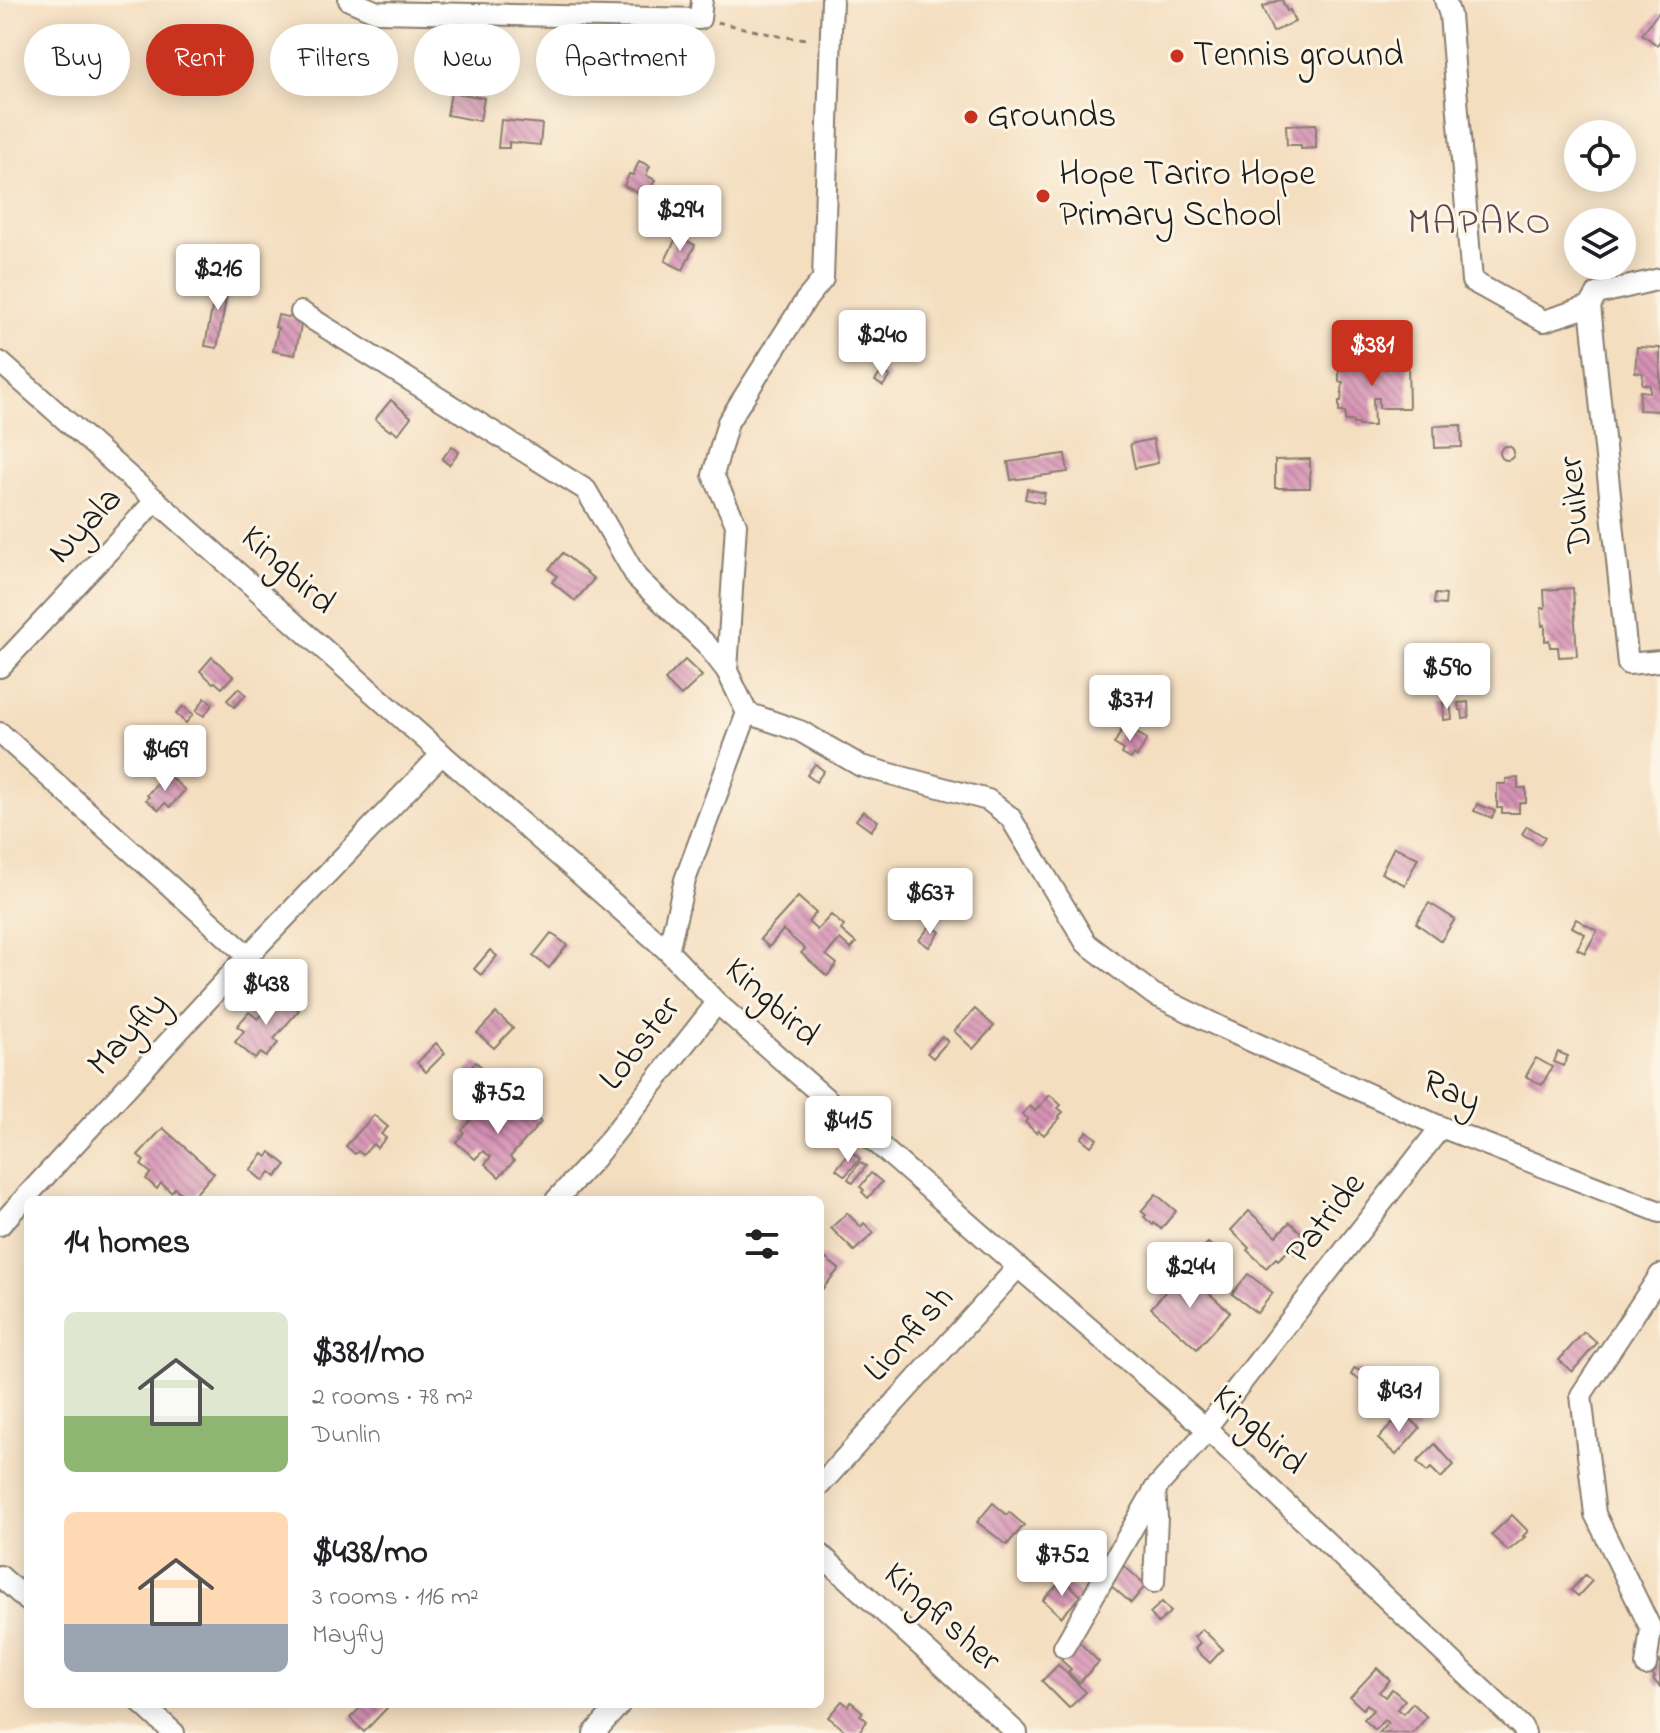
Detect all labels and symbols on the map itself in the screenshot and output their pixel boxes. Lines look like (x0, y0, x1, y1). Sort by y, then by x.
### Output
place label: Tennis ground (1193, 30, 1404, 83)
marker: Tennis ground (1168, 47, 1186, 65)
place label: Grounds (987, 91, 1116, 144)
marker: Grounds (962, 108, 980, 126)
place label: Hope Tariro Hope Primary School (1059, 149, 1316, 243)
pin: $294 (633, 185, 727, 253)
marker: Hope Tariro Hope Primary School (1034, 187, 1052, 205)
district label: MAPAKO (1407, 196, 1553, 252)
pin: $216 (171, 244, 265, 312)
pin: $240 (835, 310, 929, 378)
pin: $381 (1325, 320, 1419, 388)
street label: Duiker (1546, 452, 1609, 556)
street label: Nyala (36, 475, 136, 577)
street label: Kingbird (227, 513, 347, 629)
pin: $590 (1400, 643, 1494, 711)
pin: $371 (1083, 675, 1177, 743)
pin: $469 (118, 725, 212, 793)
pin: $637 (883, 868, 977, 936)
street label: Kingbird (711, 945, 831, 1061)
pin: $438 (219, 959, 313, 1027)
street label: Mayfly (76, 981, 182, 1089)
street label: Lobster (587, 985, 696, 1103)
street label: Ray (1413, 1057, 1489, 1129)
pin: $752 (451, 1068, 545, 1136)
pin: $415 (801, 1096, 895, 1164)
street label: Patride (1274, 1161, 1380, 1276)
pin: $244 (1143, 1242, 1237, 1310)
street label: Lionfish (852, 1275, 968, 1395)
pin: $431 (1352, 1366, 1446, 1434)
street label: Kingbird (1198, 1373, 1318, 1489)
pin: $752 (1015, 1530, 1109, 1598)
street label: Kingfisher (870, 1550, 1013, 1686)

